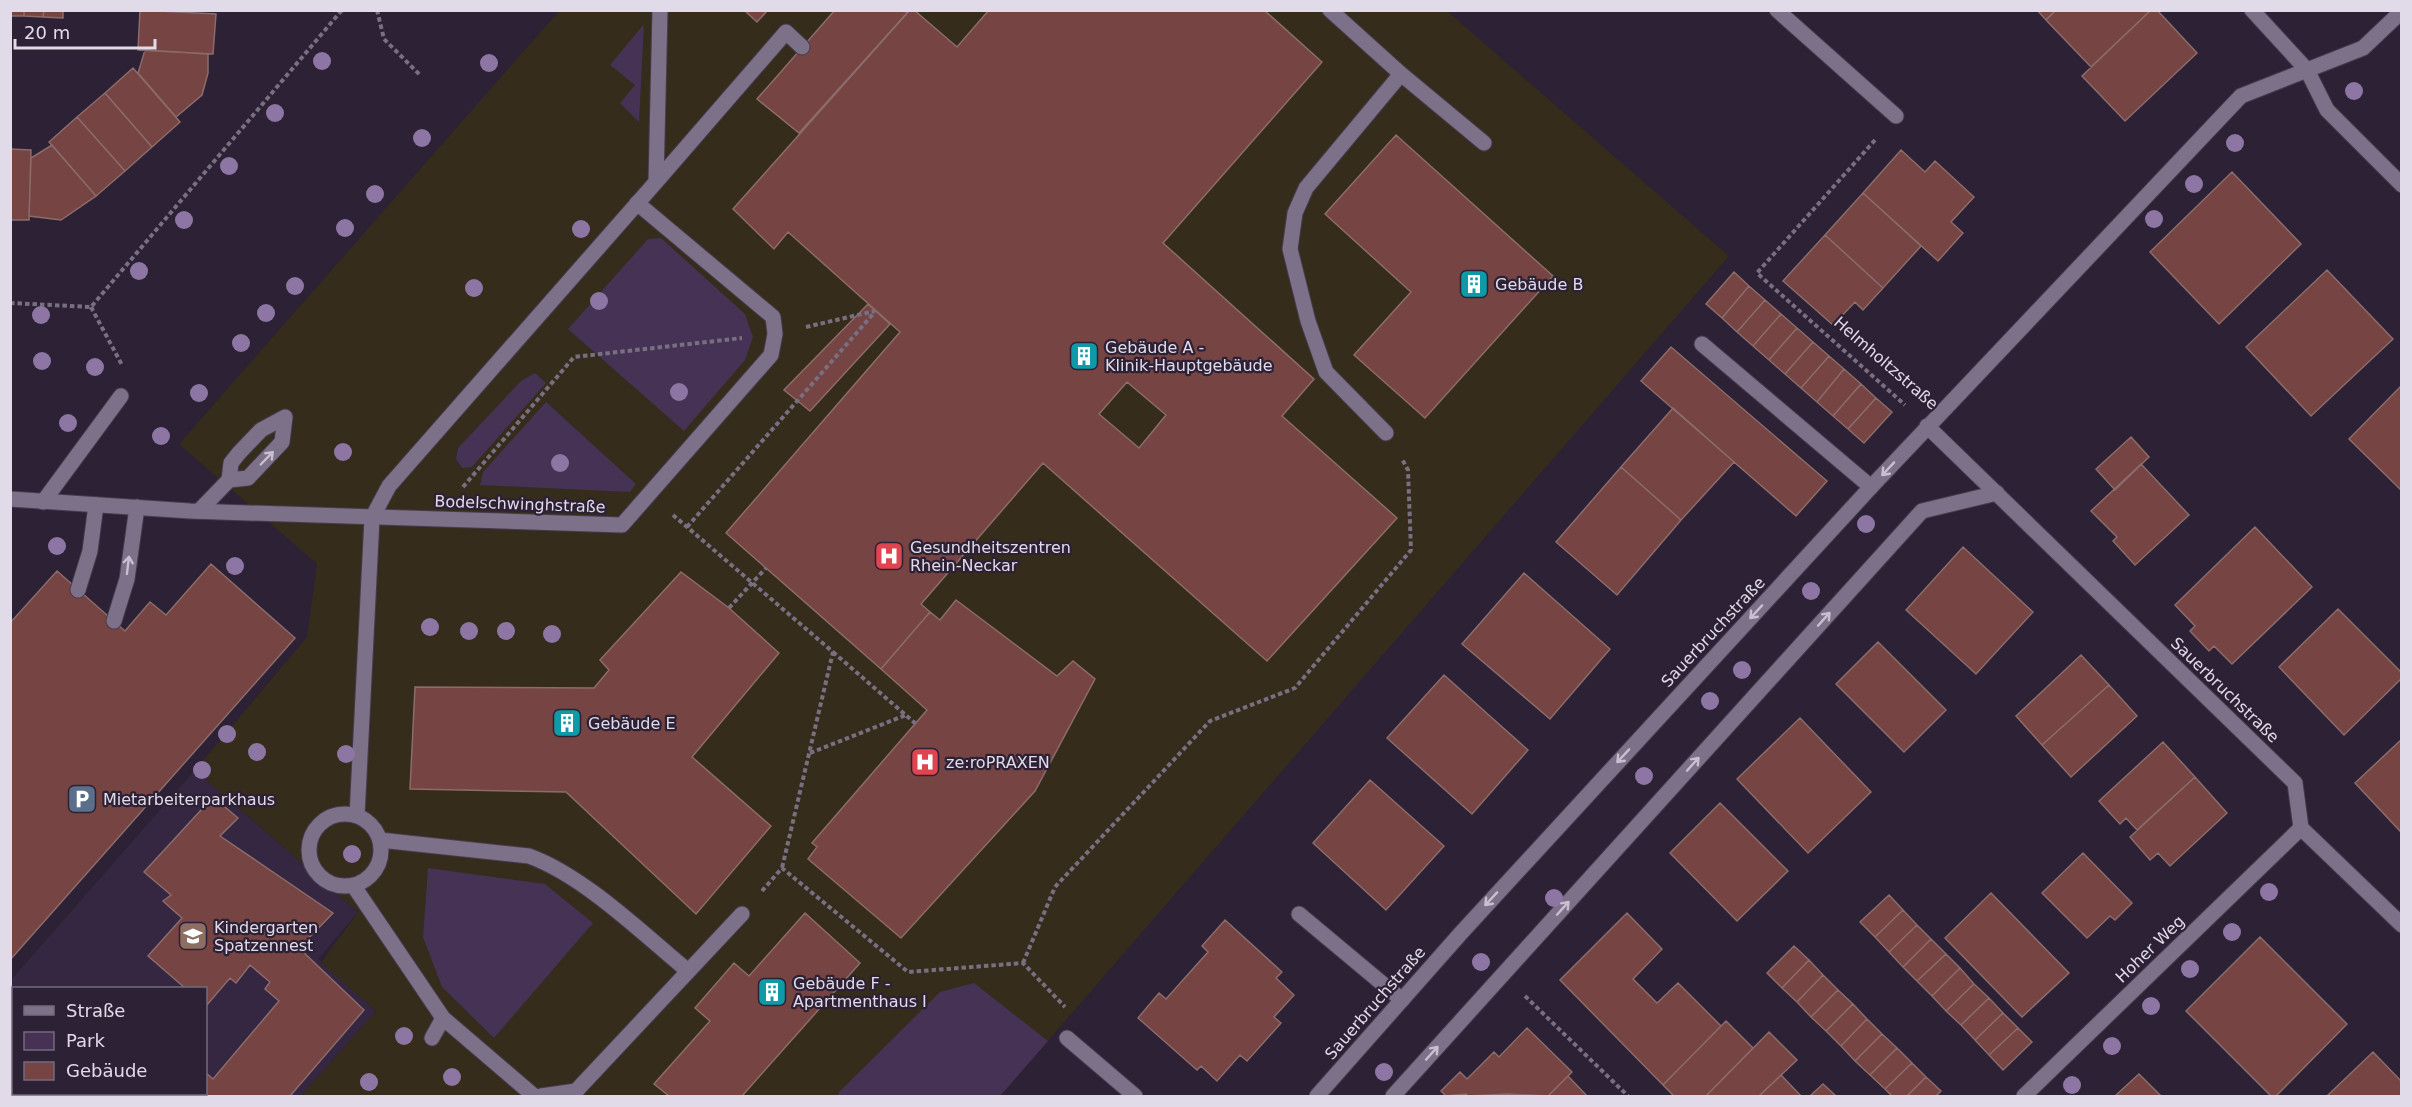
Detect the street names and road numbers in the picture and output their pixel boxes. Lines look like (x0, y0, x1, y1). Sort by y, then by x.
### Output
street label: Helmholtzstraße (1830, 313, 1942, 413)
street label: Bodelschwinghstraße (434, 492, 606, 516)
street label: Sauerbruchstraße (1657, 573, 1769, 691)
street label: Sauerbruchstraße (2167, 633, 2283, 747)
street label: Hoher Weg (2112, 911, 2188, 987)
street label: Sauerbruchstraße (1321, 943, 1429, 1063)

